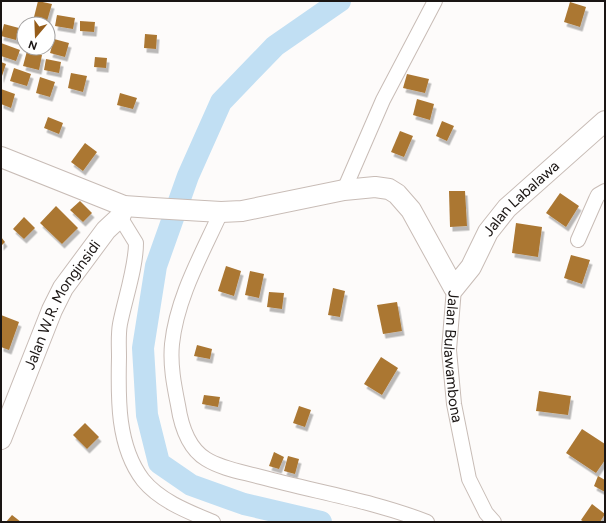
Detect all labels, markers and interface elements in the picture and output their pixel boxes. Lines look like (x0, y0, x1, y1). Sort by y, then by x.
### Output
north arrow (16, 16, 56, 56)
text: N (27, 37, 39, 53)
street label: Jalan Labalawa (479, 157, 563, 240)
street label: Jalan W.R. Monginsidi (20, 237, 104, 372)
street label: Jalan Bulawambona (440, 290, 467, 424)

